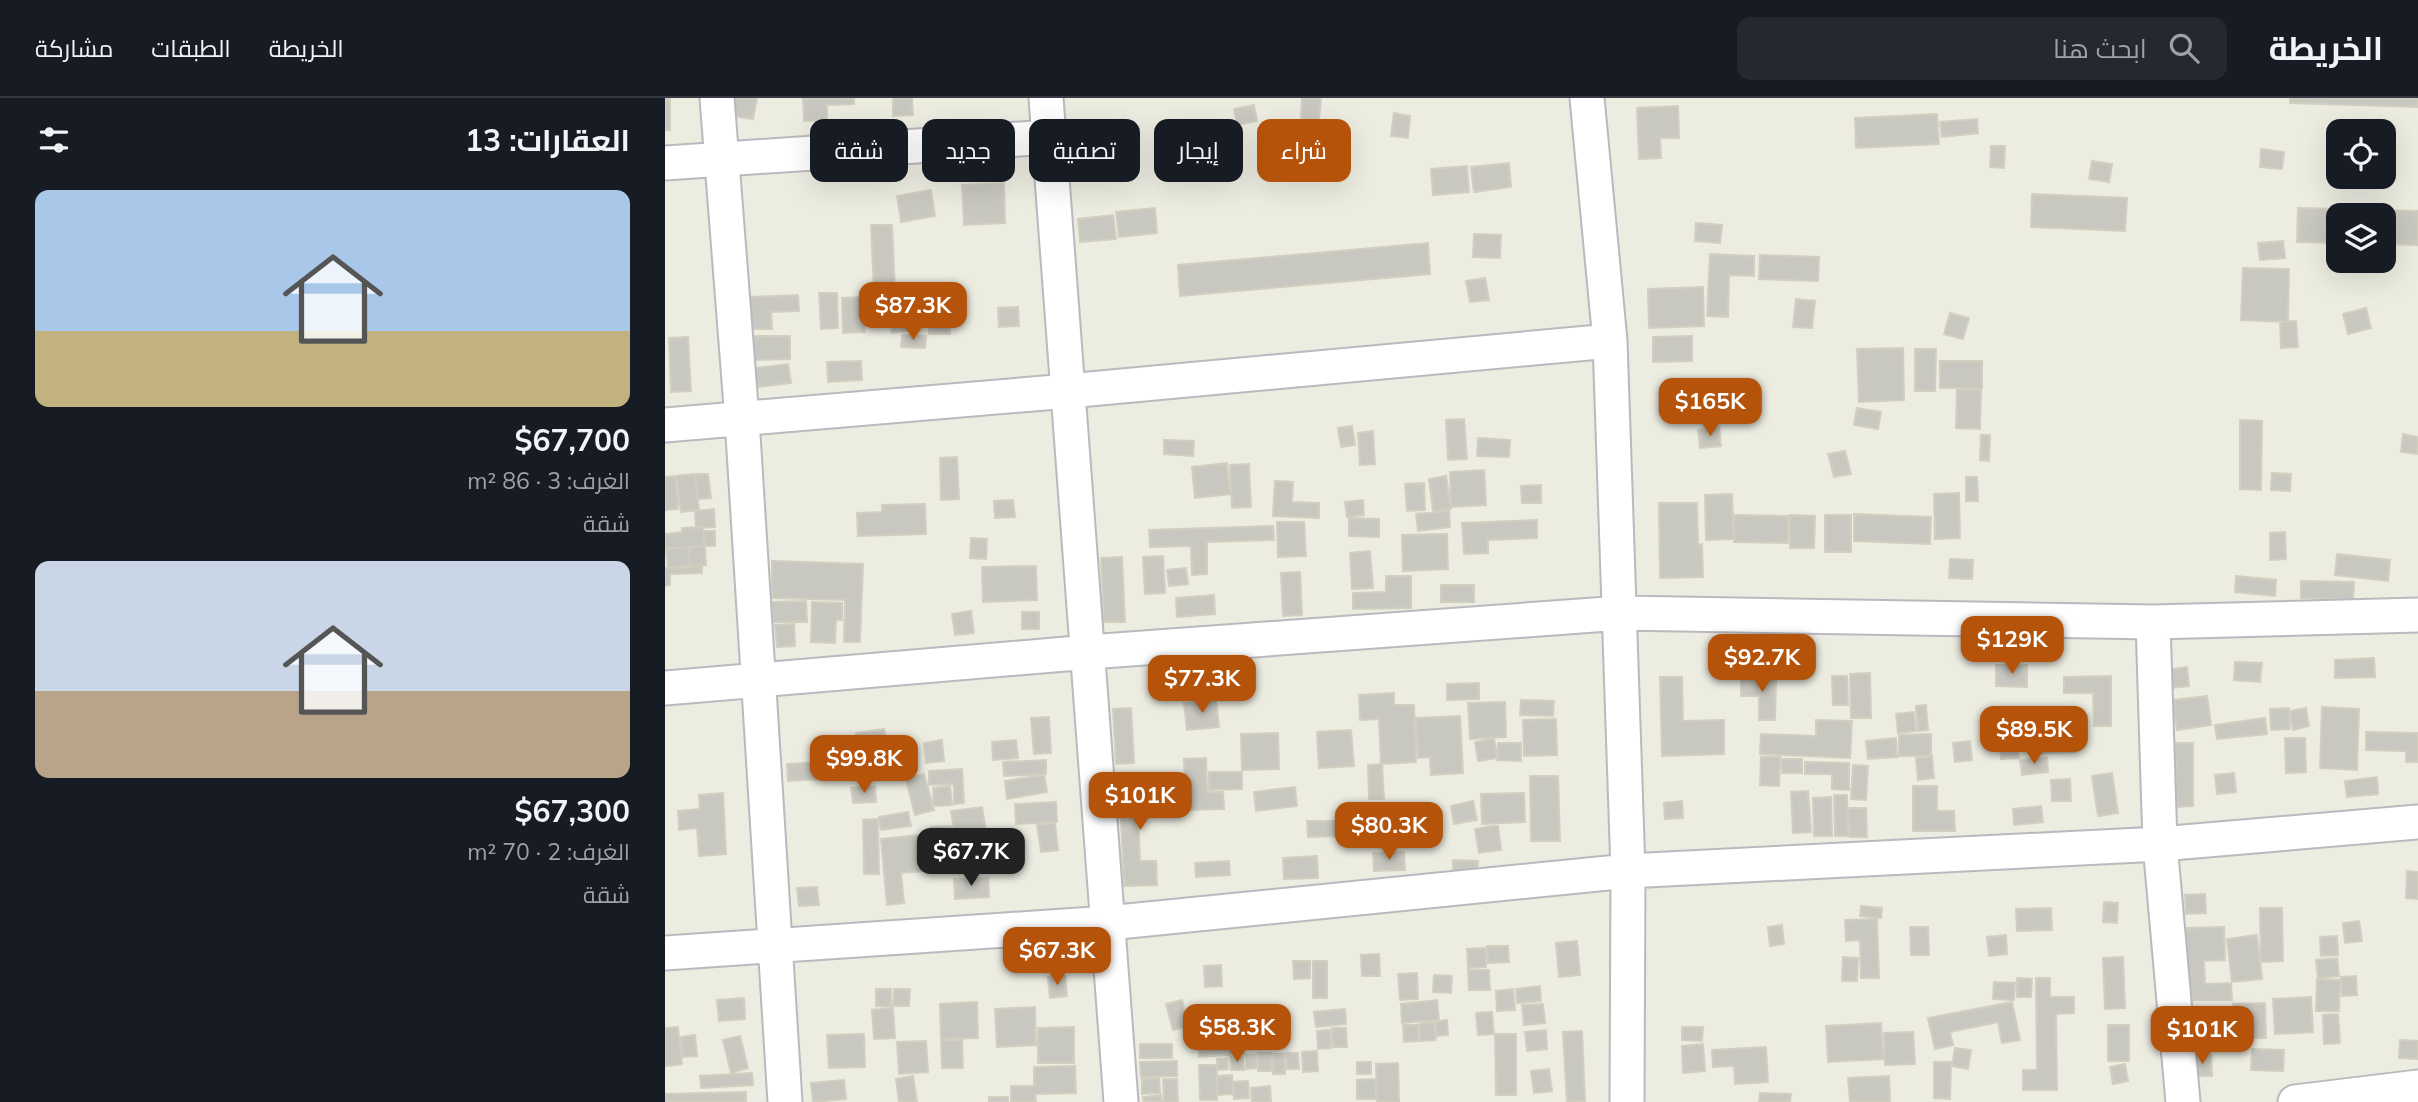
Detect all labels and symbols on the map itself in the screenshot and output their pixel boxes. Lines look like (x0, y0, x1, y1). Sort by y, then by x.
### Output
pin: $87.3K (856, 282, 970, 342)
pin: $165K (1661, 378, 1759, 438)
pin: $129K (1963, 616, 2061, 676)
pin: $92.7K (1705, 634, 1819, 694)
pin: $77.3K (1145, 656, 1259, 715)
pin: $89.5K (1977, 706, 2091, 766)
pin: $99.8K (807, 736, 921, 795)
pin: $101K (1091, 772, 1189, 832)
pin: $80.3K (1332, 802, 1446, 862)
pin: $67.7K (914, 828, 1028, 888)
pin: $67.3K (1000, 928, 1114, 987)
pin: $58.3K (1180, 1004, 1294, 1064)
pin: $101K (2153, 1006, 2251, 1066)

